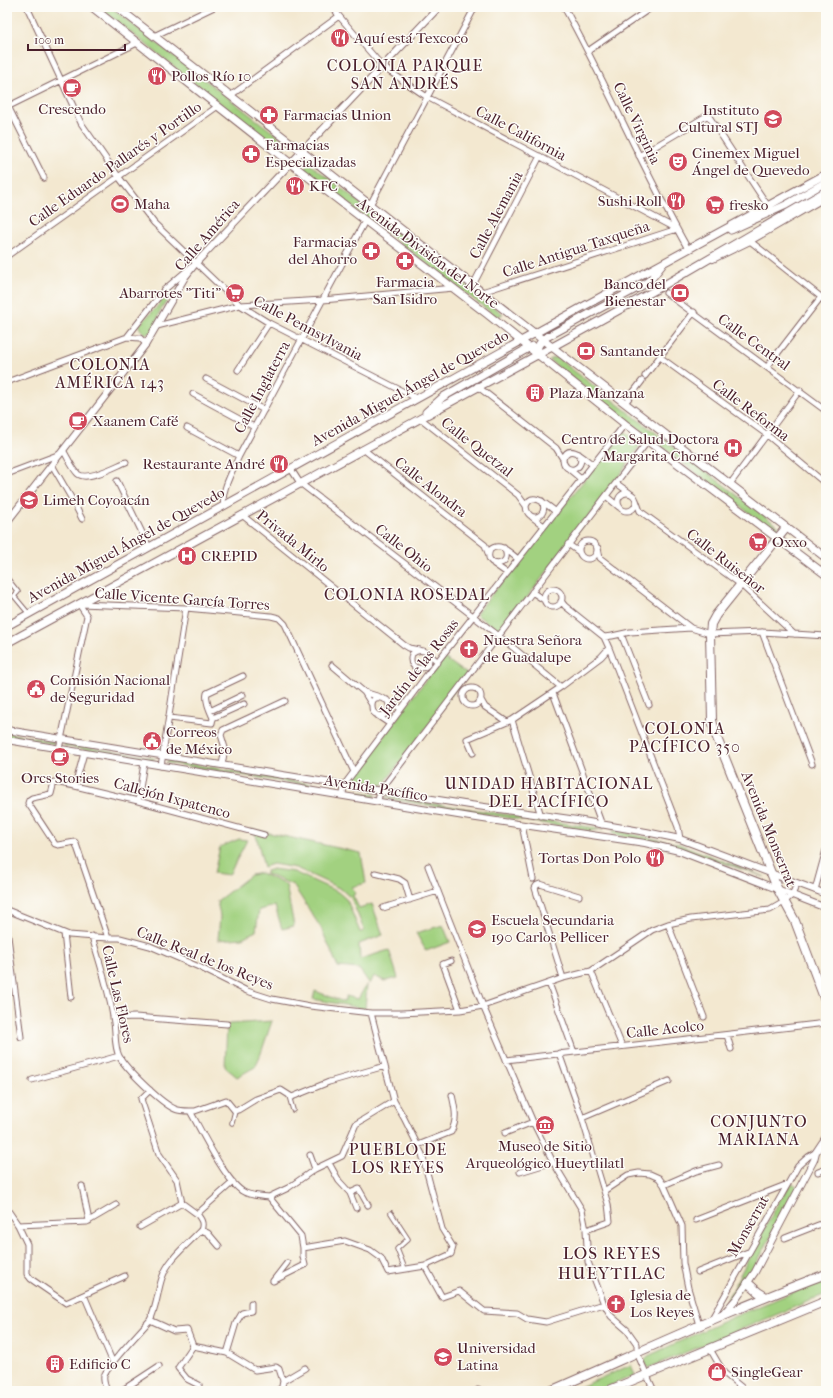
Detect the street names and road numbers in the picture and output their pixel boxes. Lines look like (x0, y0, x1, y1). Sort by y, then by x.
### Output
street label: Calle Virginia (609, 79, 665, 168)
street label: Calle Eduardo Pallarés y Portillo (25, 97, 205, 231)
street label: Calle California (473, 102, 570, 165)
street label: Calle Alemania (465, 167, 527, 262)
street label: Avenida División del Norte (353, 193, 503, 313)
street label: Calle América (171, 194, 244, 275)
street label: Calle Antigua Taxqueña (500, 216, 653, 281)
street label: Calle Pennsylvania (250, 292, 367, 365)
street label: Calle Central (714, 310, 794, 374)
street label: Avenida Miguel Ángel de Quevedo (307, 326, 512, 450)
street label: Calle Inglaterra (230, 337, 294, 436)
street label: Calle Reforma (709, 375, 794, 445)
street label: Calle Quetzal (437, 413, 517, 481)
street label: Calle Alondra (391, 453, 472, 522)
street label: Avenida Miguel Ángel de Quevedo (23, 483, 228, 607)
street label: Privada Mirlo (253, 506, 333, 576)
street label: Calle Ohio (372, 520, 437, 576)
street label: Calle Ruiseñor (683, 525, 769, 598)
street label: Calle Vicente García Torres (94, 584, 271, 614)
street label: Jardín de las Rosas (375, 615, 463, 720)
street label: Avenida Monserrat (737, 768, 801, 890)
street label: Avenida Pacífico (322, 771, 430, 805)
street label: Callejón Ixpatenco (112, 774, 233, 822)
street label: Calle Real de los Reyes (134, 922, 276, 994)
street label: Calle Las Flores (98, 943, 138, 1045)
street label: Calle Acolco (625, 1016, 705, 1042)
street label: Monserrat (723, 1192, 773, 1260)

